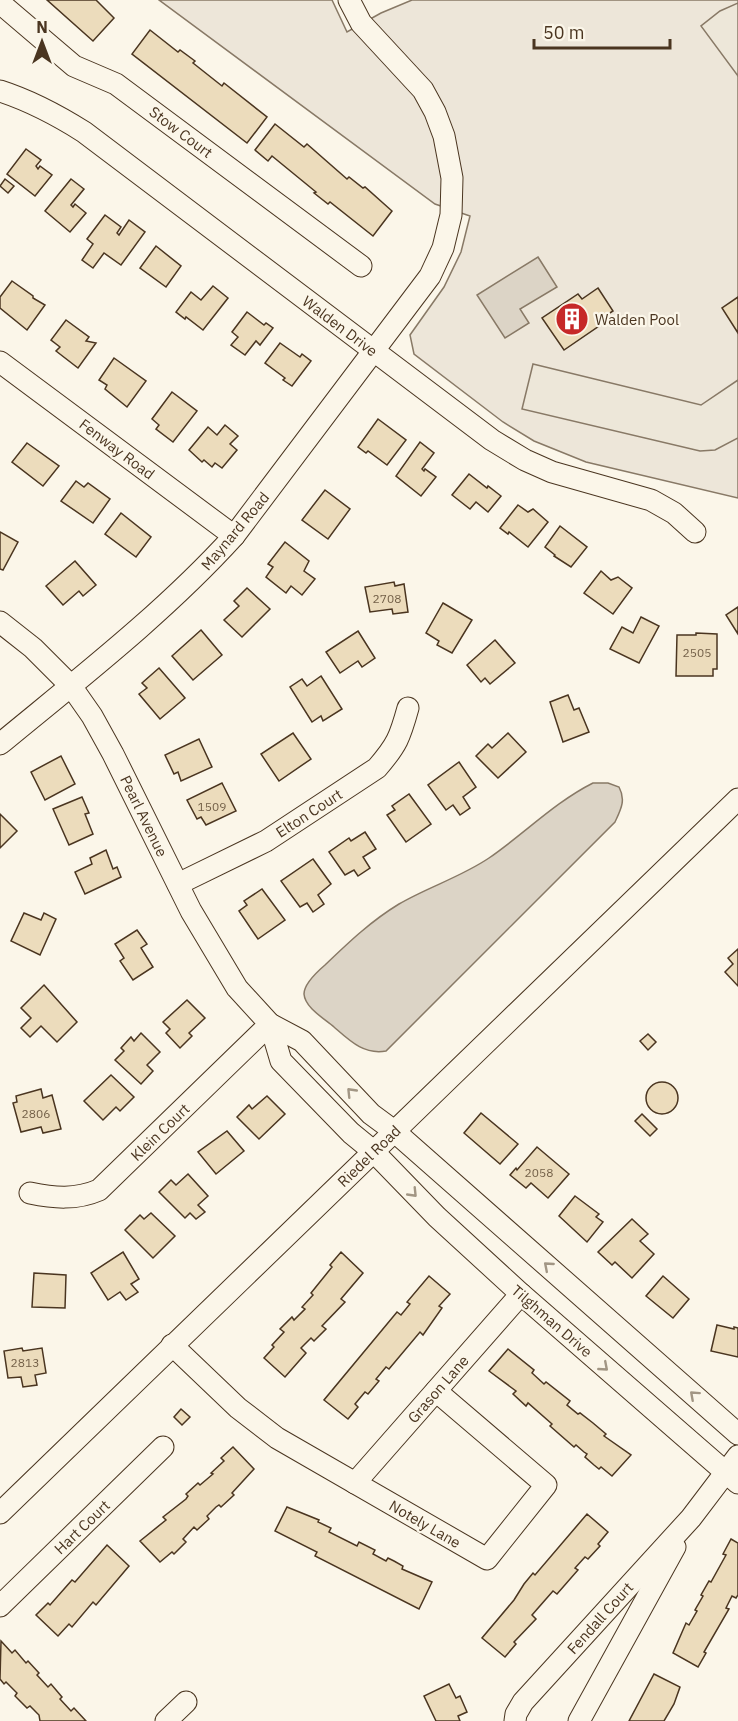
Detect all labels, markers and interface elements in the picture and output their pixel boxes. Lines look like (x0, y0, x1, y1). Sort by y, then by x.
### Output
north arrow (12, 12, 72, 72)
scale bar (534, 12, 670, 50)
text: N (36, 17, 48, 37)
text: 50 m (543, 21, 585, 44)
street label: Stow Court (146, 102, 216, 162)
street label: Walden Drive (299, 292, 381, 360)
building icon: Walden Pool (554, 301, 590, 337)
place label: Walden Pool (595, 310, 679, 329)
street label: Fenway Road (76, 414, 158, 484)
street label: Maynard Road (197, 488, 273, 574)
house number: 2708 (373, 591, 401, 606)
house number: 2505 (683, 645, 711, 660)
street label: Pearl Avenue (116, 772, 172, 860)
street label: Elton Court (272, 784, 346, 842)
house number: 1509 (198, 799, 226, 814)
one-way arrow (347, 1088, 358, 1099)
street label: Klein Court (127, 1099, 193, 1165)
house number: 2806 (22, 1106, 50, 1121)
street label: Riedel Road (333, 1121, 405, 1191)
house number: 2058 (525, 1165, 553, 1180)
one-way arrow (406, 1186, 417, 1197)
one-way arrow (544, 1262, 555, 1273)
street label: Tilghman Drive (508, 1281, 596, 1361)
street label: Grason Lane (403, 1351, 473, 1427)
house number: 2813 (11, 1355, 39, 1370)
one-way arrow (598, 1360, 608, 1371)
one-way arrow (690, 1392, 701, 1403)
street label: Hart Court (50, 1496, 114, 1558)
street label: Notely Lane (386, 1496, 464, 1552)
street label: Fendall Court (563, 1578, 637, 1658)

